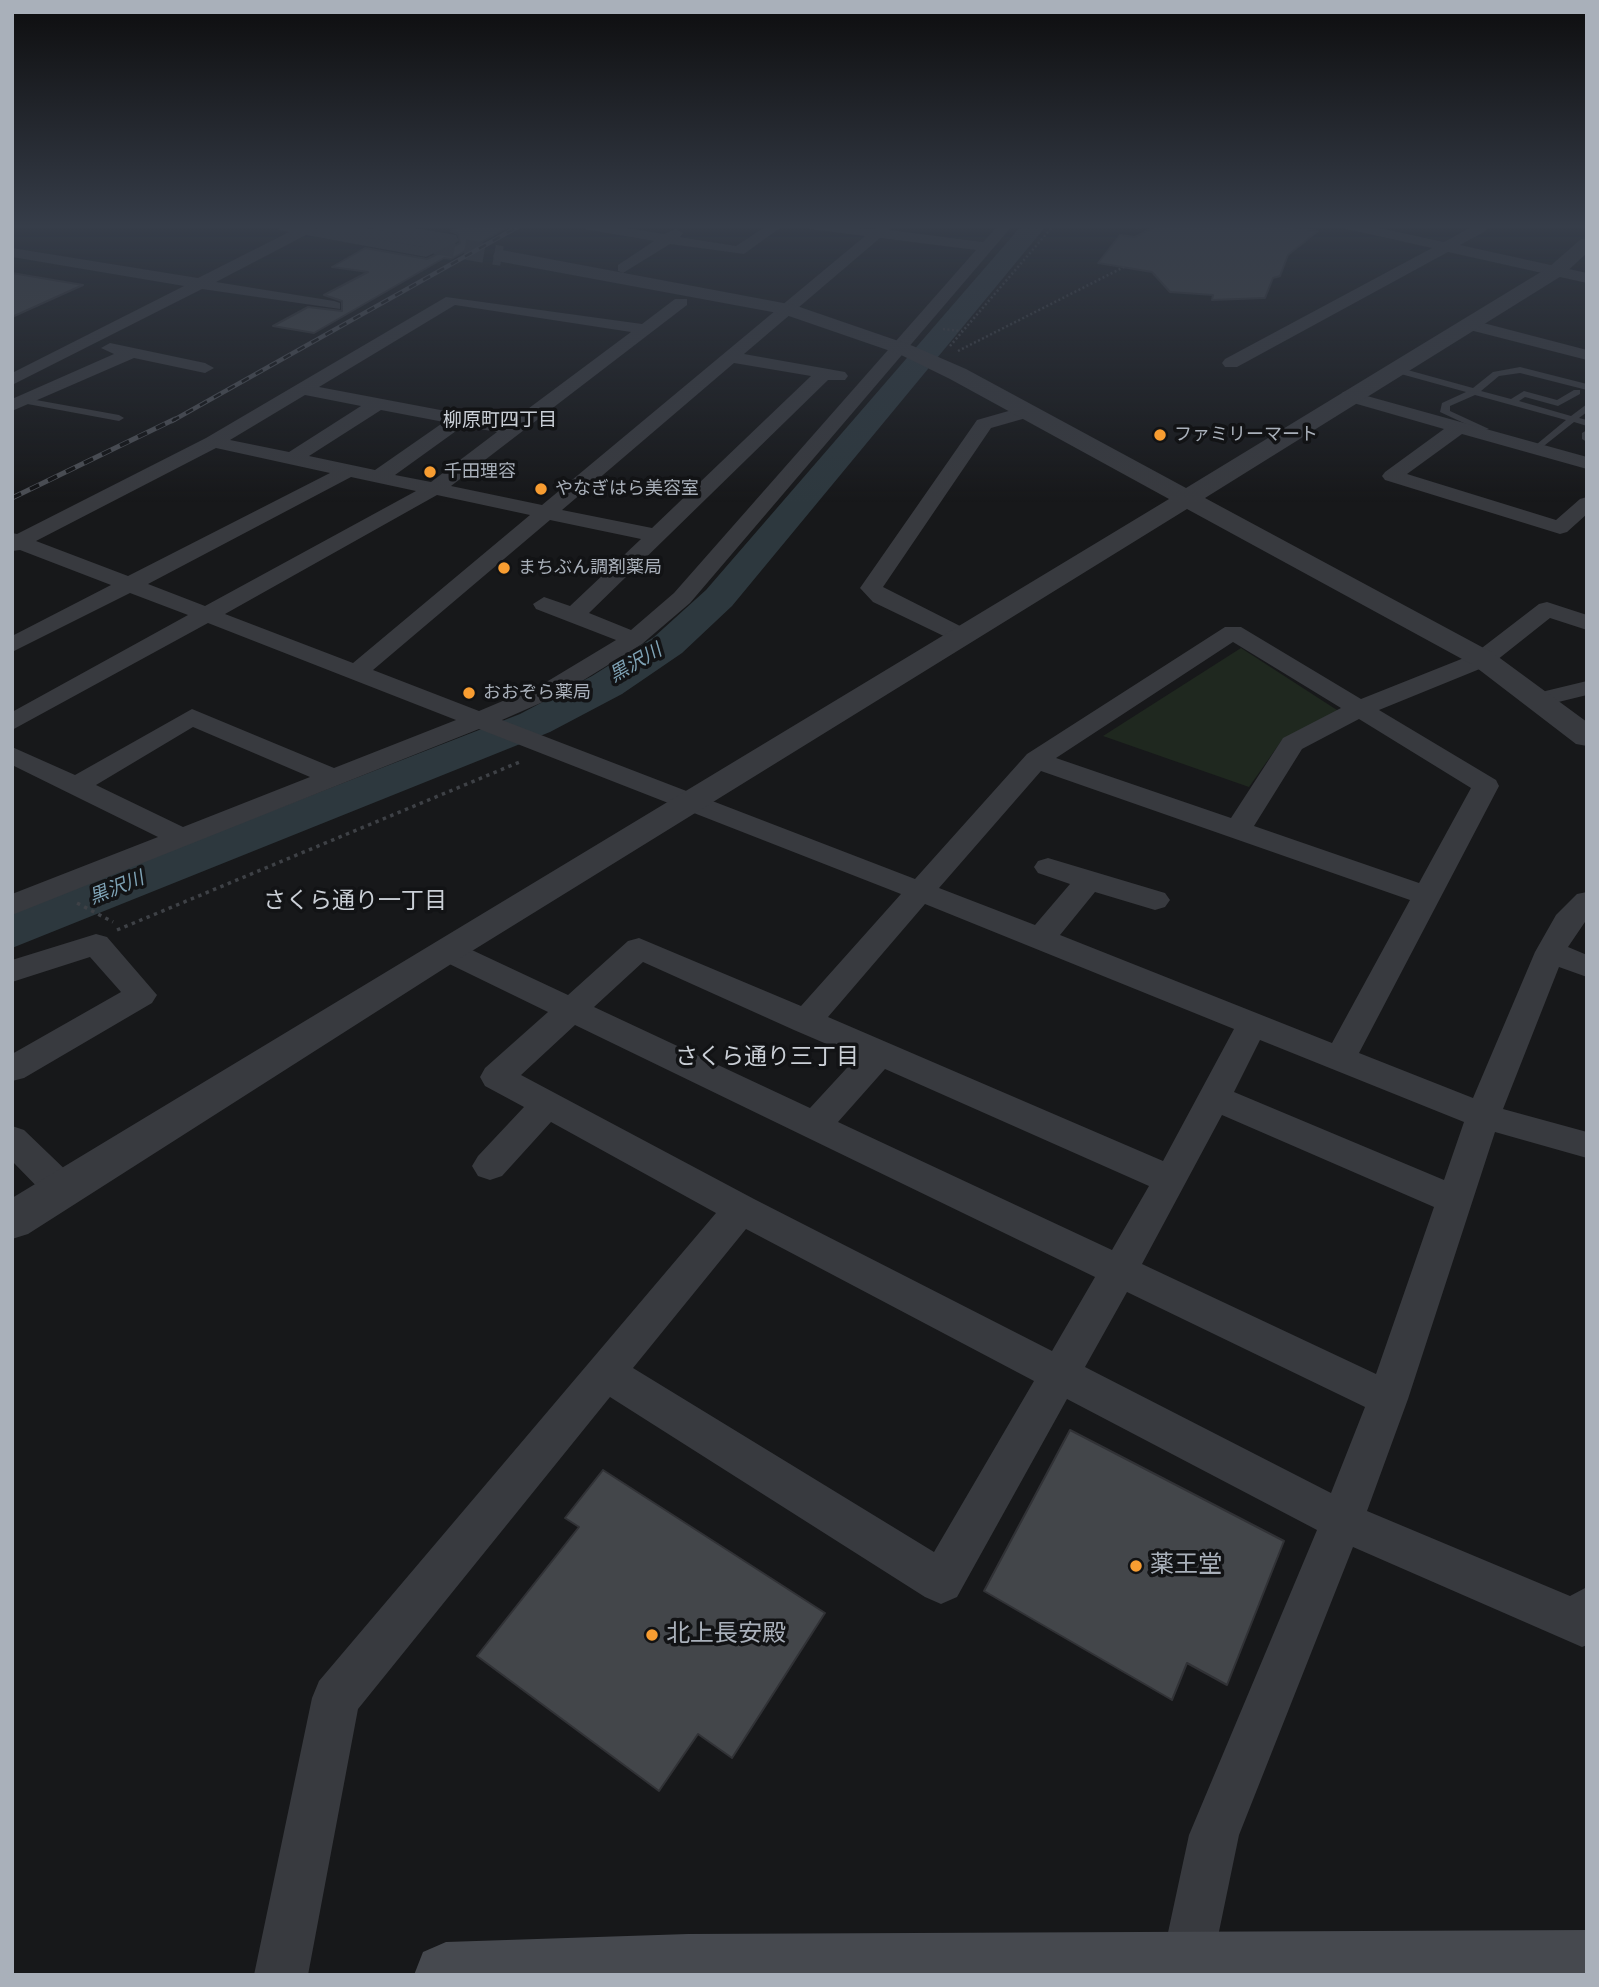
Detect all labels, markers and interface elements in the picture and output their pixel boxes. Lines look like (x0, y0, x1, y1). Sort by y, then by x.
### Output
district label: 柳原町四丁目 (443, 410, 557, 432)
place label: ファミリーマート (1174, 424, 1318, 446)
marker: ファミリーマート (1152, 427, 1168, 443)
place label: 千田理容 (444, 461, 516, 483)
marker: 千田理容 (422, 464, 438, 480)
place label: やなぎはら美容室 (555, 478, 699, 500)
marker: やなぎはら美容室 (533, 481, 549, 497)
place label: まちぶん調剤薬局 (518, 557, 662, 579)
marker: まちぶん調剤薬局 (496, 560, 512, 576)
water label: 黒沢川 (606, 640, 666, 688)
place label: おおぞら薬局 (483, 682, 591, 704)
marker: おおぞら薬局 (461, 685, 477, 701)
water label: 黒沢川 (86, 868, 148, 910)
district label: さくら通り一丁目 (263, 888, 447, 916)
district label: さくら通り三丁目 (675, 1044, 859, 1072)
place label: 薬王堂 (1150, 1552, 1222, 1580)
marker: 薬王堂 (1128, 1558, 1144, 1574)
place label: 北上長安殿 (666, 1621, 786, 1649)
marker: 北上長安殿 (644, 1627, 660, 1643)

